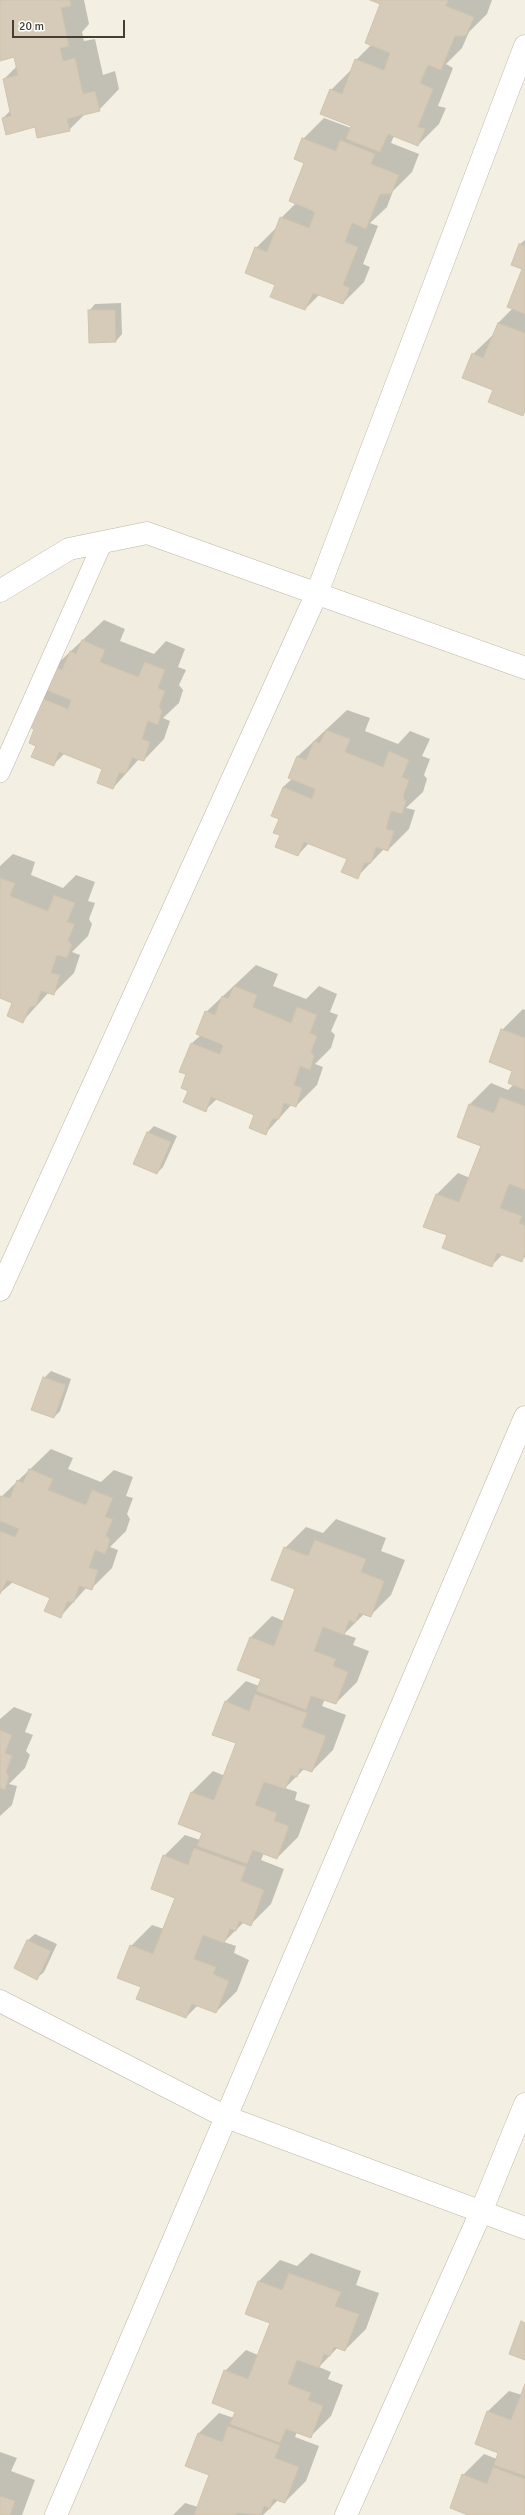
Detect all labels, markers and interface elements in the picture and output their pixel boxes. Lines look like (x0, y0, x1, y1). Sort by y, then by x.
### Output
scale bar (14, 12, 127, 38)
text: 20 m (19, 19, 44, 34)

